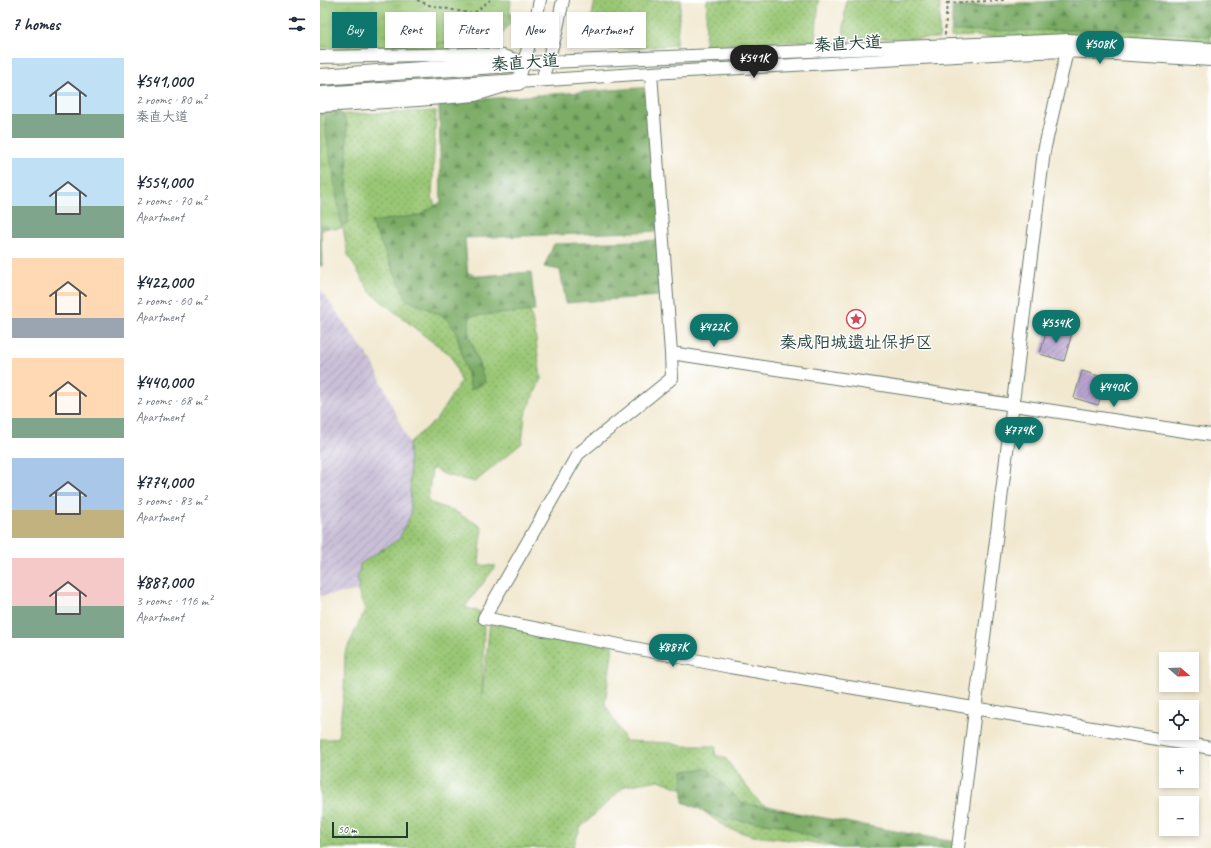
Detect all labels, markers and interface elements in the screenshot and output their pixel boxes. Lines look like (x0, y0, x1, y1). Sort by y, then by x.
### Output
chip: Buy (332, 12, 377, 48)
chip: Rent (385, 12, 436, 48)
chip: Filters (444, 12, 503, 48)
chip: New (511, 12, 559, 48)
chip: Apartment (567, 12, 646, 48)
icon: filters (286, 13, 308, 35)
text: 7 homes (12, 14, 60, 35)
street label: 秦直大道 (814, 31, 883, 56)
pin: ¥508K (1072, 31, 1128, 65)
text: ¥508K (1085, 36, 1115, 52)
pin: ¥541K (726, 45, 782, 79)
street label: 秦直大道 (490, 50, 560, 75)
text: ¥541K (739, 50, 769, 66)
text: ¥541,000 (136, 71, 193, 92)
icon: home (44, 74, 92, 122)
text: 2 rooms · 80 m² (136, 92, 206, 108)
text: 秦直大道 (136, 109, 188, 125)
text: ¥554,000 (136, 172, 192, 193)
icon: home (44, 174, 92, 222)
text: 2 rooms · 70 m² (136, 193, 206, 209)
text: Apartment (136, 209, 184, 225)
text: ¥422,000 (136, 272, 193, 293)
icon: home (44, 274, 92, 322)
text: 2 rooms · 60 m² (136, 293, 206, 309)
place icon: 秦咸阳城遗址保护区 (845, 308, 867, 330)
text: Apartment (136, 309, 184, 325)
pin: ¥554K (1028, 310, 1084, 344)
pin: ¥422K (686, 314, 742, 348)
text: ¥554K (1041, 315, 1071, 331)
text: ¥422K (699, 319, 729, 335)
place label: 秦咸阳城遗址保护区 (780, 332, 933, 353)
text: ¥440,000 (136, 372, 193, 393)
icon: home (44, 374, 92, 422)
pin: ¥440K (1086, 374, 1142, 408)
text: ¥440K (1099, 379, 1129, 395)
text: 2 rooms · 68 m² (136, 393, 206, 409)
text: Apartment (136, 409, 184, 425)
pin: ¥774K (991, 417, 1047, 451)
text: ¥774K (1004, 422, 1034, 438)
text: ¥774,000 (136, 472, 193, 493)
icon: home (44, 474, 92, 522)
text: 3 rooms · 83 m² (136, 493, 206, 509)
text: Apartment (136, 509, 184, 525)
text: ¥887,000 (136, 572, 193, 593)
icon: home (44, 574, 92, 622)
text: 3 rooms · 116 m² (136, 593, 212, 609)
text: Apartment (136, 609, 184, 625)
pin: ¥887K (645, 634, 701, 668)
text: ¥887K (658, 639, 688, 655)
north arrow (1159, 652, 1199, 692)
map controls (1159, 652, 1199, 836)
button: locate (1159, 700, 1199, 740)
button: + (1159, 748, 1199, 788)
button: − (1159, 796, 1199, 836)
scale bar (332, 820, 408, 839)
text: 50 m (338, 822, 357, 836)

